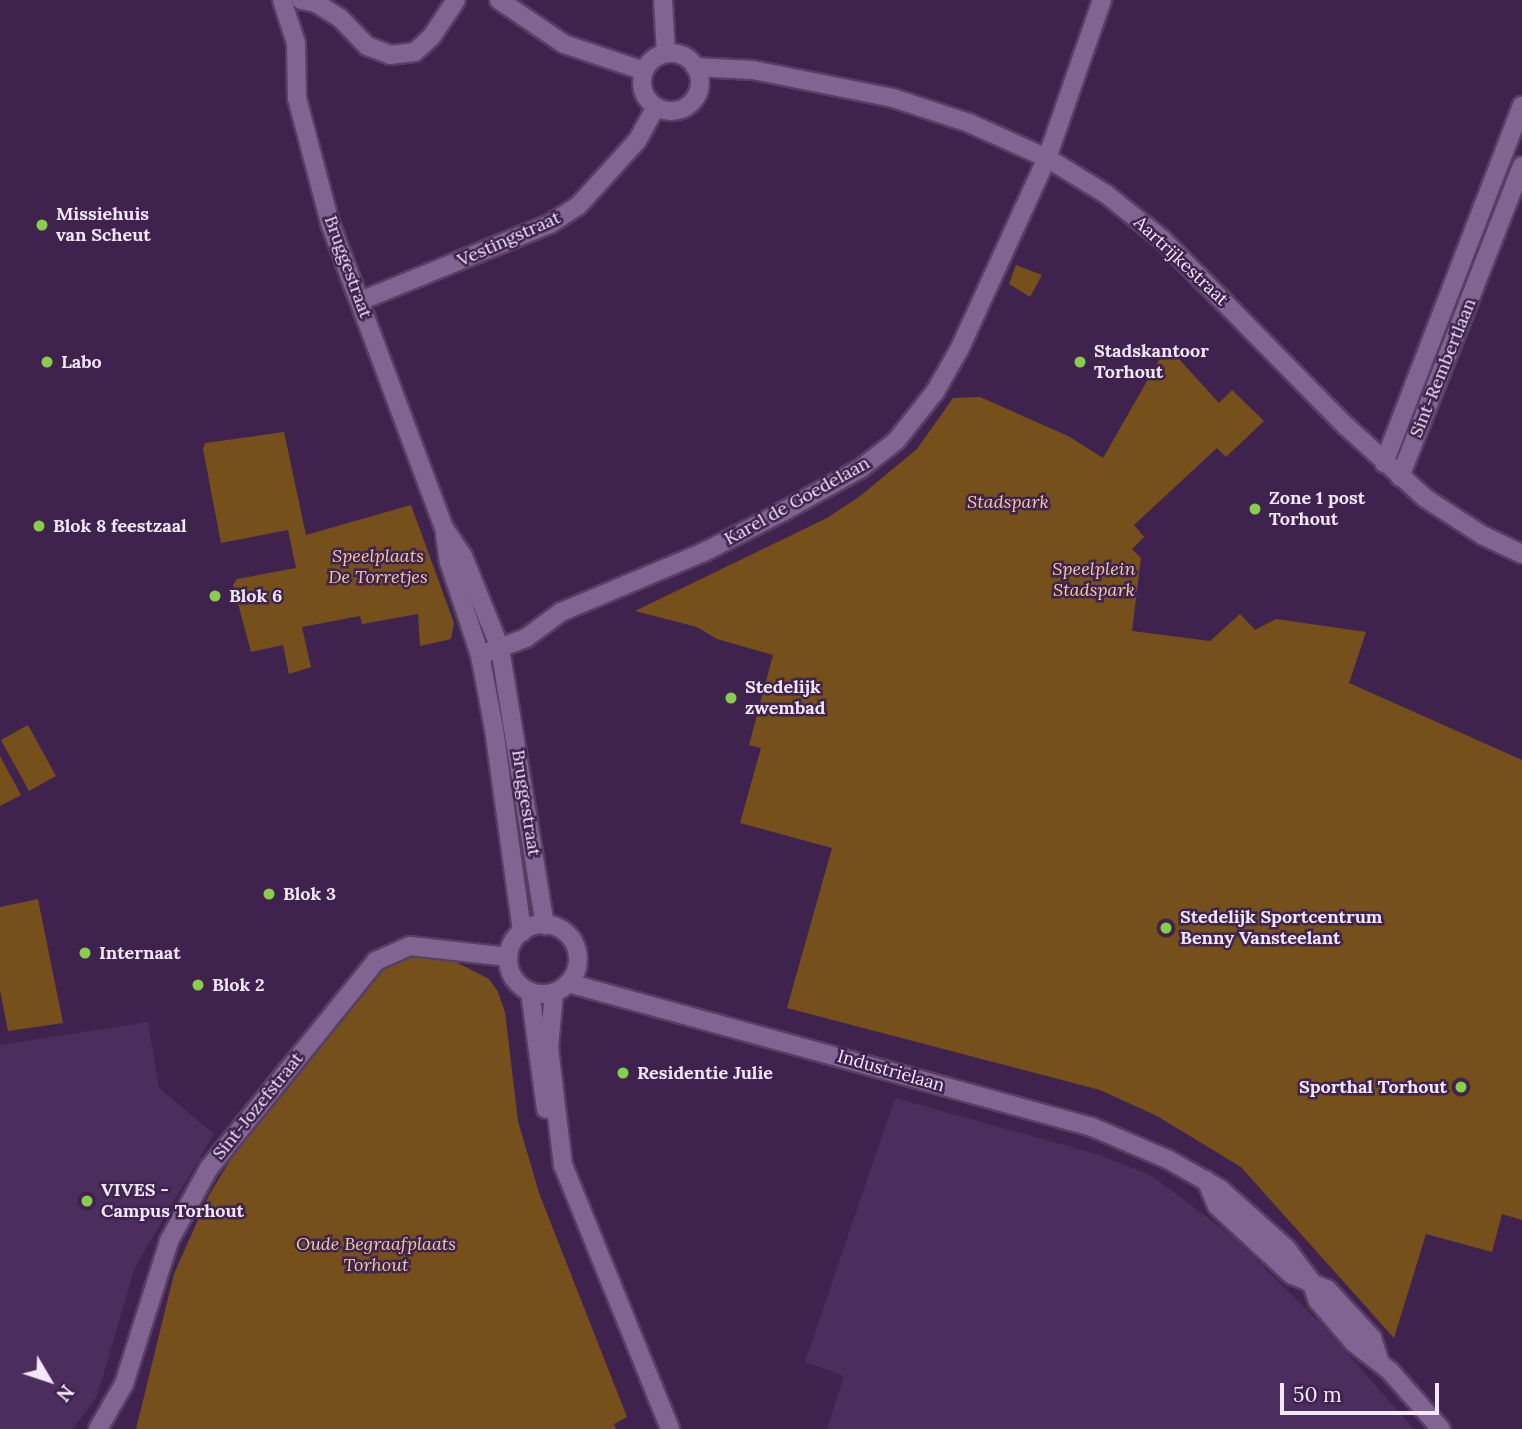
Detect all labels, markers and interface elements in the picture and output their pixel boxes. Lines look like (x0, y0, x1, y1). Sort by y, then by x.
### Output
place label: Missiehuis van Scheut (56, 204, 151, 246)
street label: Vestingstraat (454, 207, 564, 271)
street label: Aartrijkestraat (1129, 212, 1233, 310)
street label: Bruggestraat (319, 213, 377, 321)
marker: Missiehuis van Scheut (34, 217, 50, 233)
street label: Sint-Rembertlaan (1405, 295, 1481, 441)
place label: Stadskantoor Torhout (1094, 341, 1209, 384)
place label: Labo (61, 351, 102, 373)
marker: Labo (39, 354, 55, 370)
marker: Stadskantoor Torhout (1072, 354, 1088, 370)
street label: Karel de Goedelaan (721, 452, 873, 550)
place label: Zone 1 post Torhout (1269, 488, 1365, 530)
park label: Stadspark (967, 491, 1049, 513)
marker: Zone 1 post Torhout (1247, 501, 1263, 517)
place label: Blok 8 feestzaal (53, 515, 187, 537)
marker: Blok 8 feestzaal (31, 518, 47, 534)
park label: Speelplaats De Torretjes (328, 546, 428, 588)
park label: Speelplein Stadspark (1052, 559, 1136, 602)
place label: Blok 6 (229, 585, 282, 607)
marker: Blok 6 (207, 588, 223, 604)
place label: Stedelijk zwembad (745, 677, 825, 720)
marker: Stedelijk zwembad (723, 690, 739, 706)
street label: Bruggestraat (507, 748, 545, 858)
place label: Blok 3 (283, 883, 336, 905)
marker: Blok 3 (261, 886, 277, 902)
place label: Stedelijk Sportcentrum Benny Vansteelant (1180, 907, 1382, 950)
marker: Stedelijk Sportcentrum Benny Vansteelant (1158, 920, 1174, 936)
place label: Internaat (99, 942, 181, 964)
marker: Internaat (77, 945, 93, 961)
place label: Blok 2 (212, 974, 264, 996)
marker: Blok 2 (190, 977, 206, 993)
street label: Industrielaan (835, 1045, 947, 1097)
street label: Sint-Jozefstraat (208, 1048, 308, 1164)
place label: Residentie Julie (637, 1062, 773, 1084)
marker: Residentie Julie (615, 1065, 631, 1081)
place label: Sporthal Torhout (1299, 1076, 1447, 1098)
marker: Sporthal Torhout (1453, 1079, 1469, 1095)
place label: VIVES - Campus Torhout (101, 1180, 244, 1222)
marker: VIVES - Campus Torhout (79, 1193, 95, 1209)
park label: Oude Begraafplaats Torhout (296, 1234, 456, 1276)
north arrow (14, 1345, 84, 1415)
scale bar (1284, 1370, 1443, 1414)
text: N (51, 1380, 79, 1406)
text: 50 m (1293, 1381, 1342, 1408)

